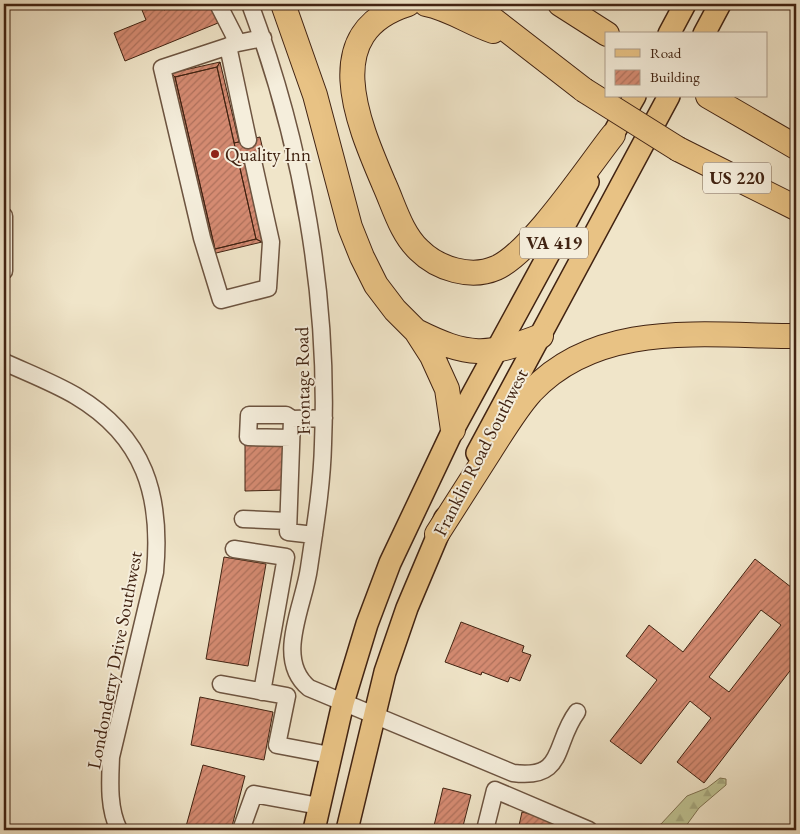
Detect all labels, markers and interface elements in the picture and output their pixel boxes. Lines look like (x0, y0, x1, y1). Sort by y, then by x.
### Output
legend (605, 32, 768, 98)
text: Road (650, 43, 682, 62)
text: Building (650, 67, 700, 86)
place label: Quality Inn (225, 142, 311, 167)
marker: Quality Inn (209, 148, 221, 160)
road number: US 220 (703, 162, 771, 194)
road number: VA 419 (520, 228, 588, 258)
street label: Frontage Road (289, 326, 316, 435)
street label: Franklin Road Southwest (427, 364, 534, 540)
street label: Londonderry Drive Southwest (81, 549, 148, 771)

